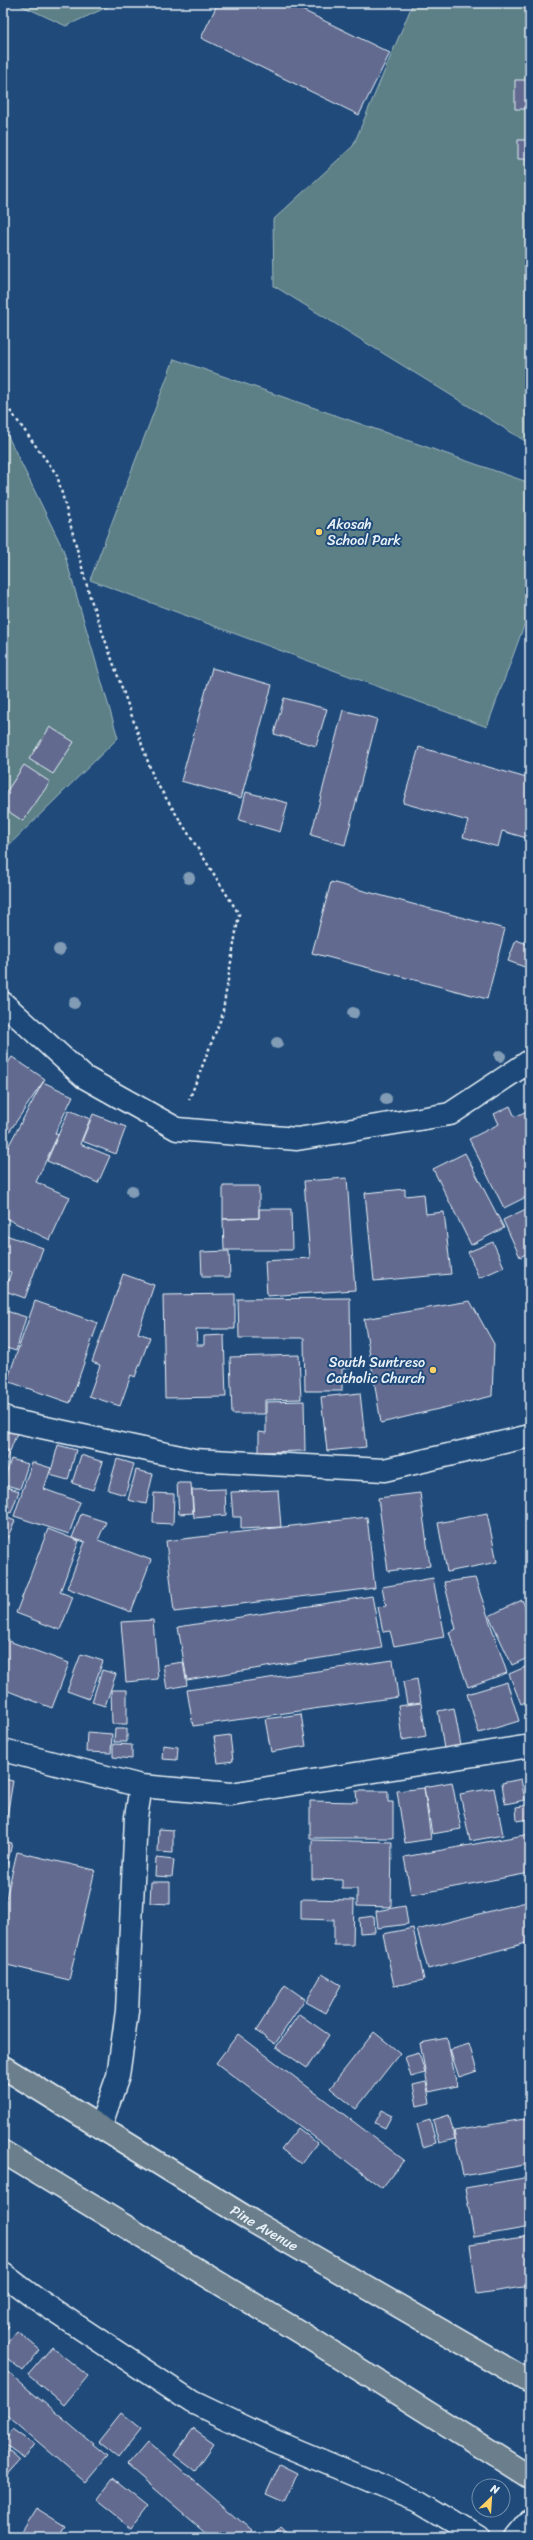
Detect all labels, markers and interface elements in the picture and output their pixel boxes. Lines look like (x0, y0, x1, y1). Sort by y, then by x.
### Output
place label: Akosah School Park (326, 512, 401, 553)
marker: Akosah School Park (314, 527, 324, 537)
place label: South Suntreso Catholic Church (327, 1350, 425, 1391)
marker: South Suntreso Catholic Church (428, 1365, 438, 1375)
street label: Pine Avenue (225, 2198, 303, 2258)
north arrow (471, 2478, 511, 2518)
text: N (487, 2479, 503, 2500)

